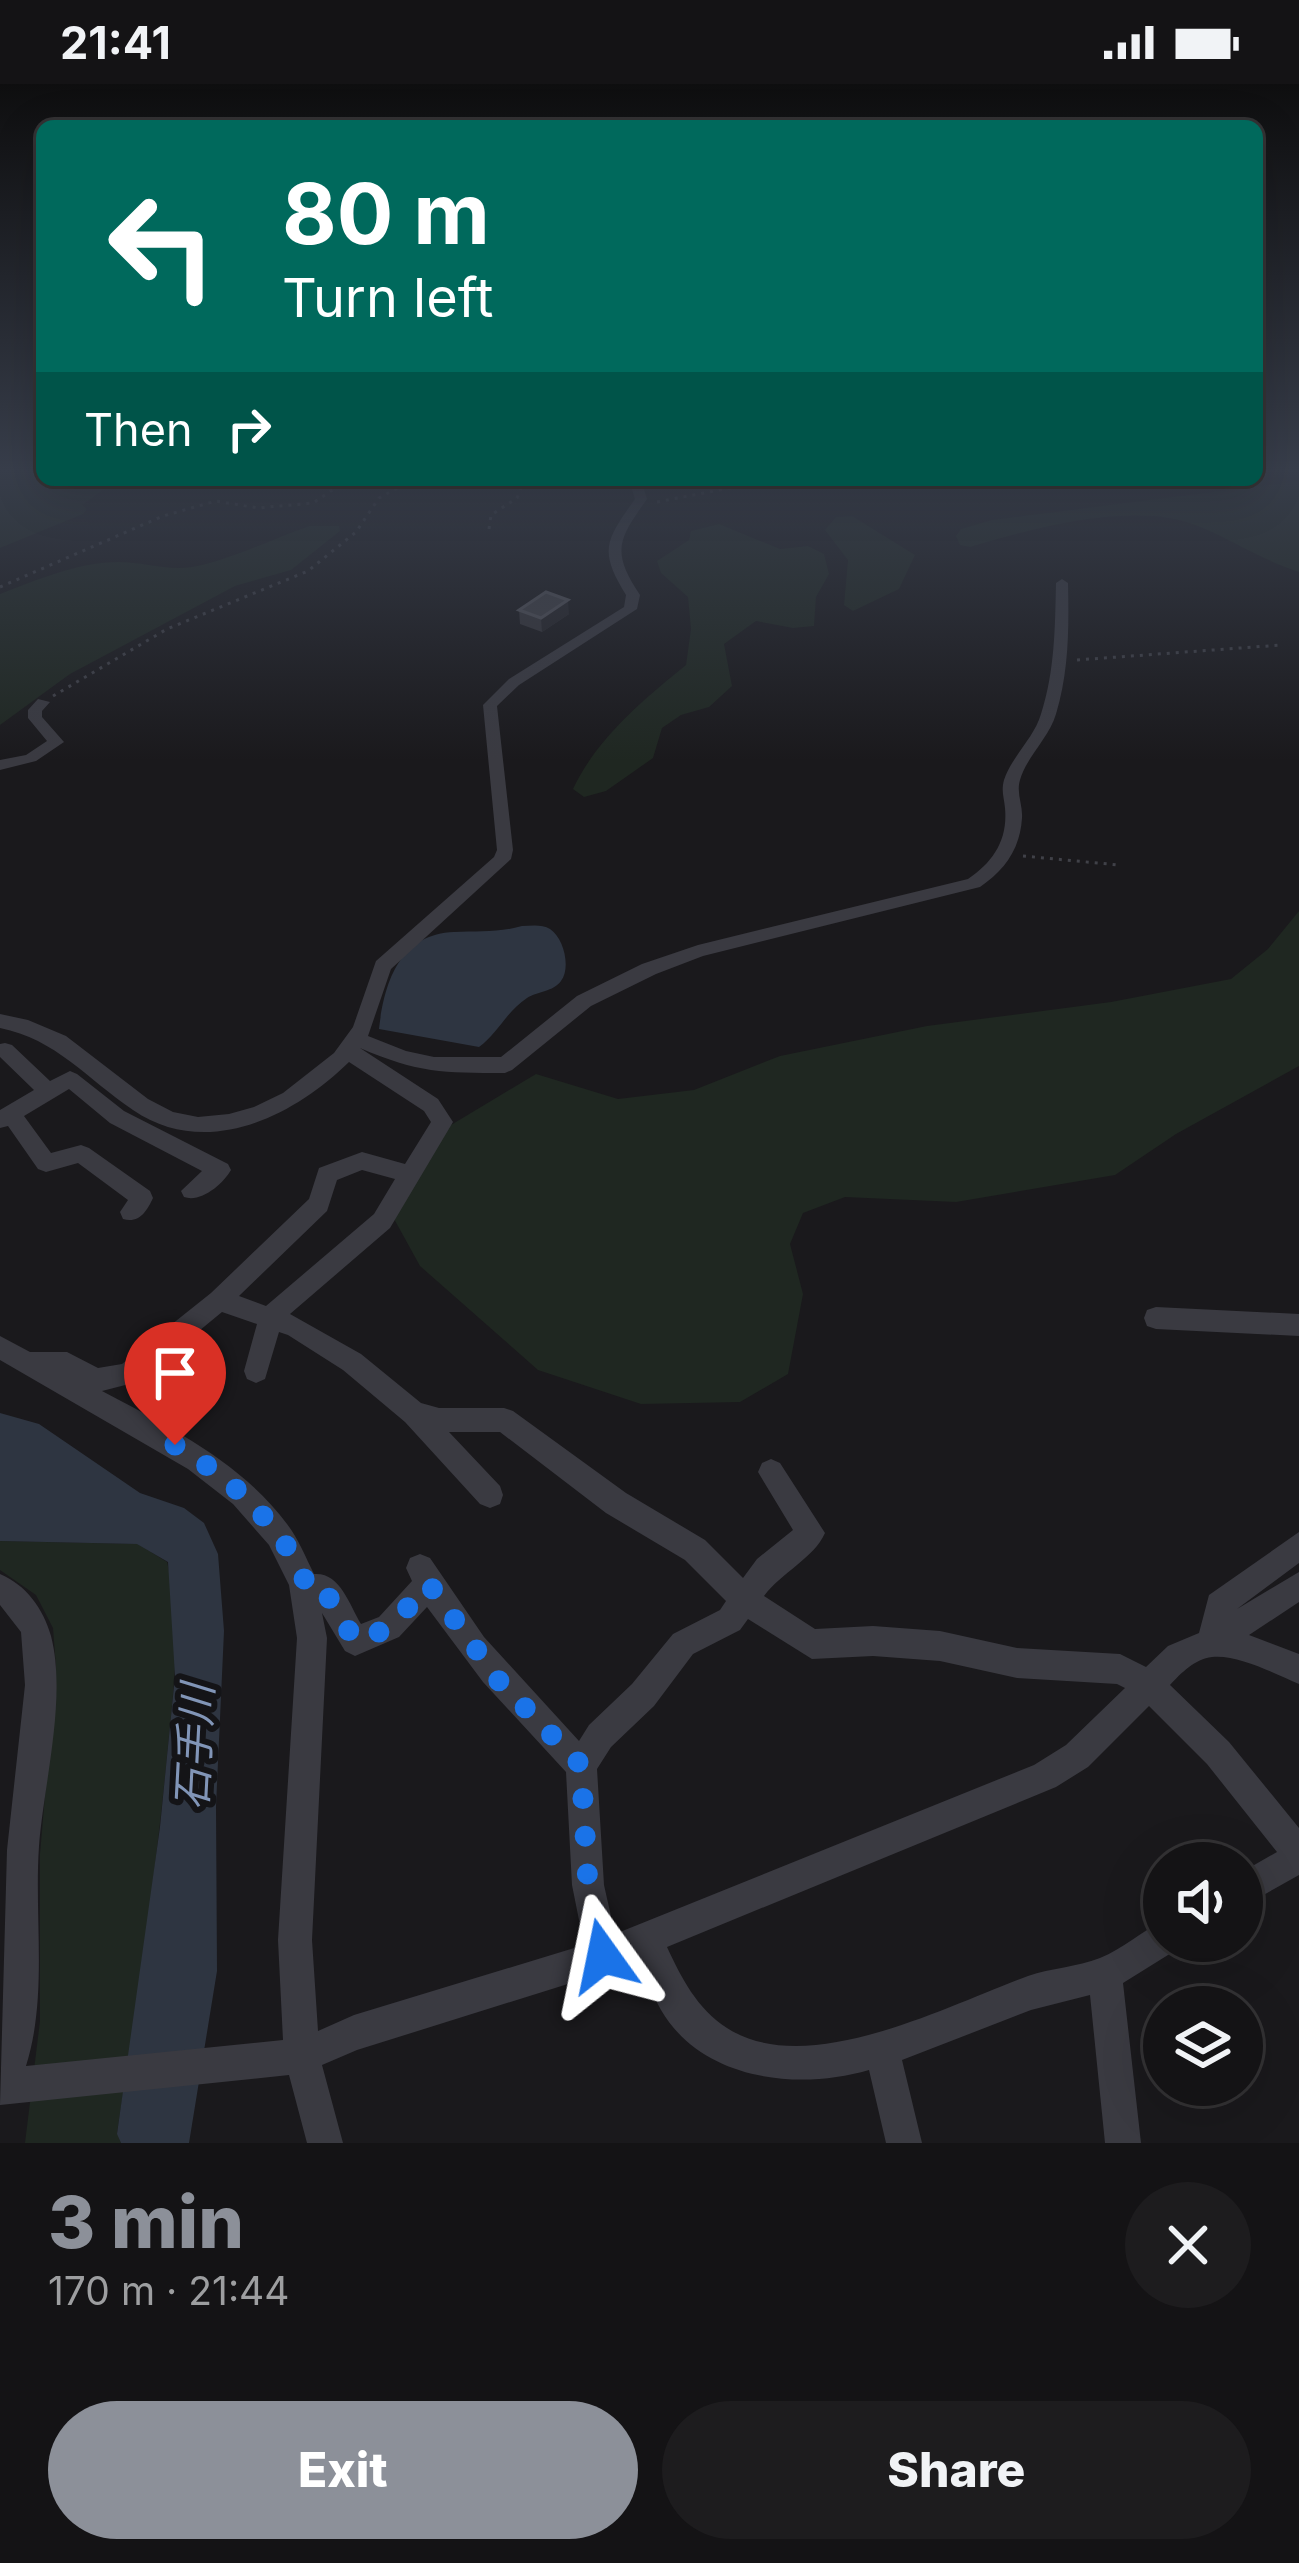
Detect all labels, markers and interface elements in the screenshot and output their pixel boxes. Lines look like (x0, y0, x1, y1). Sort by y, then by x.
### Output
text: 21:41 (60, 15, 171, 70)
text: 80 m (282, 163, 490, 264)
icon: left (84, 168, 240, 324)
text: Turn left (282, 265, 493, 330)
icon: right (216, 396, 282, 462)
text: Then (84, 402, 192, 457)
pin (124, 1322, 226, 1445)
icon: arrive (142, 1340, 208, 1406)
water label: 石手川 (165, 1679, 223, 1811)
map controls (1143, 1842, 1263, 2106)
button: sound (1143, 1842, 1263, 1962)
position arrow (540, 1893, 666, 2019)
button: layers (1143, 1986, 1263, 2106)
text: 3 min (48, 2178, 244, 2265)
button: close (1125, 2182, 1251, 2308)
text: 170 m · 21:44 (48, 2267, 290, 2314)
button: Exit (48, 2401, 638, 2539)
button: Share (662, 2401, 1251, 2539)

